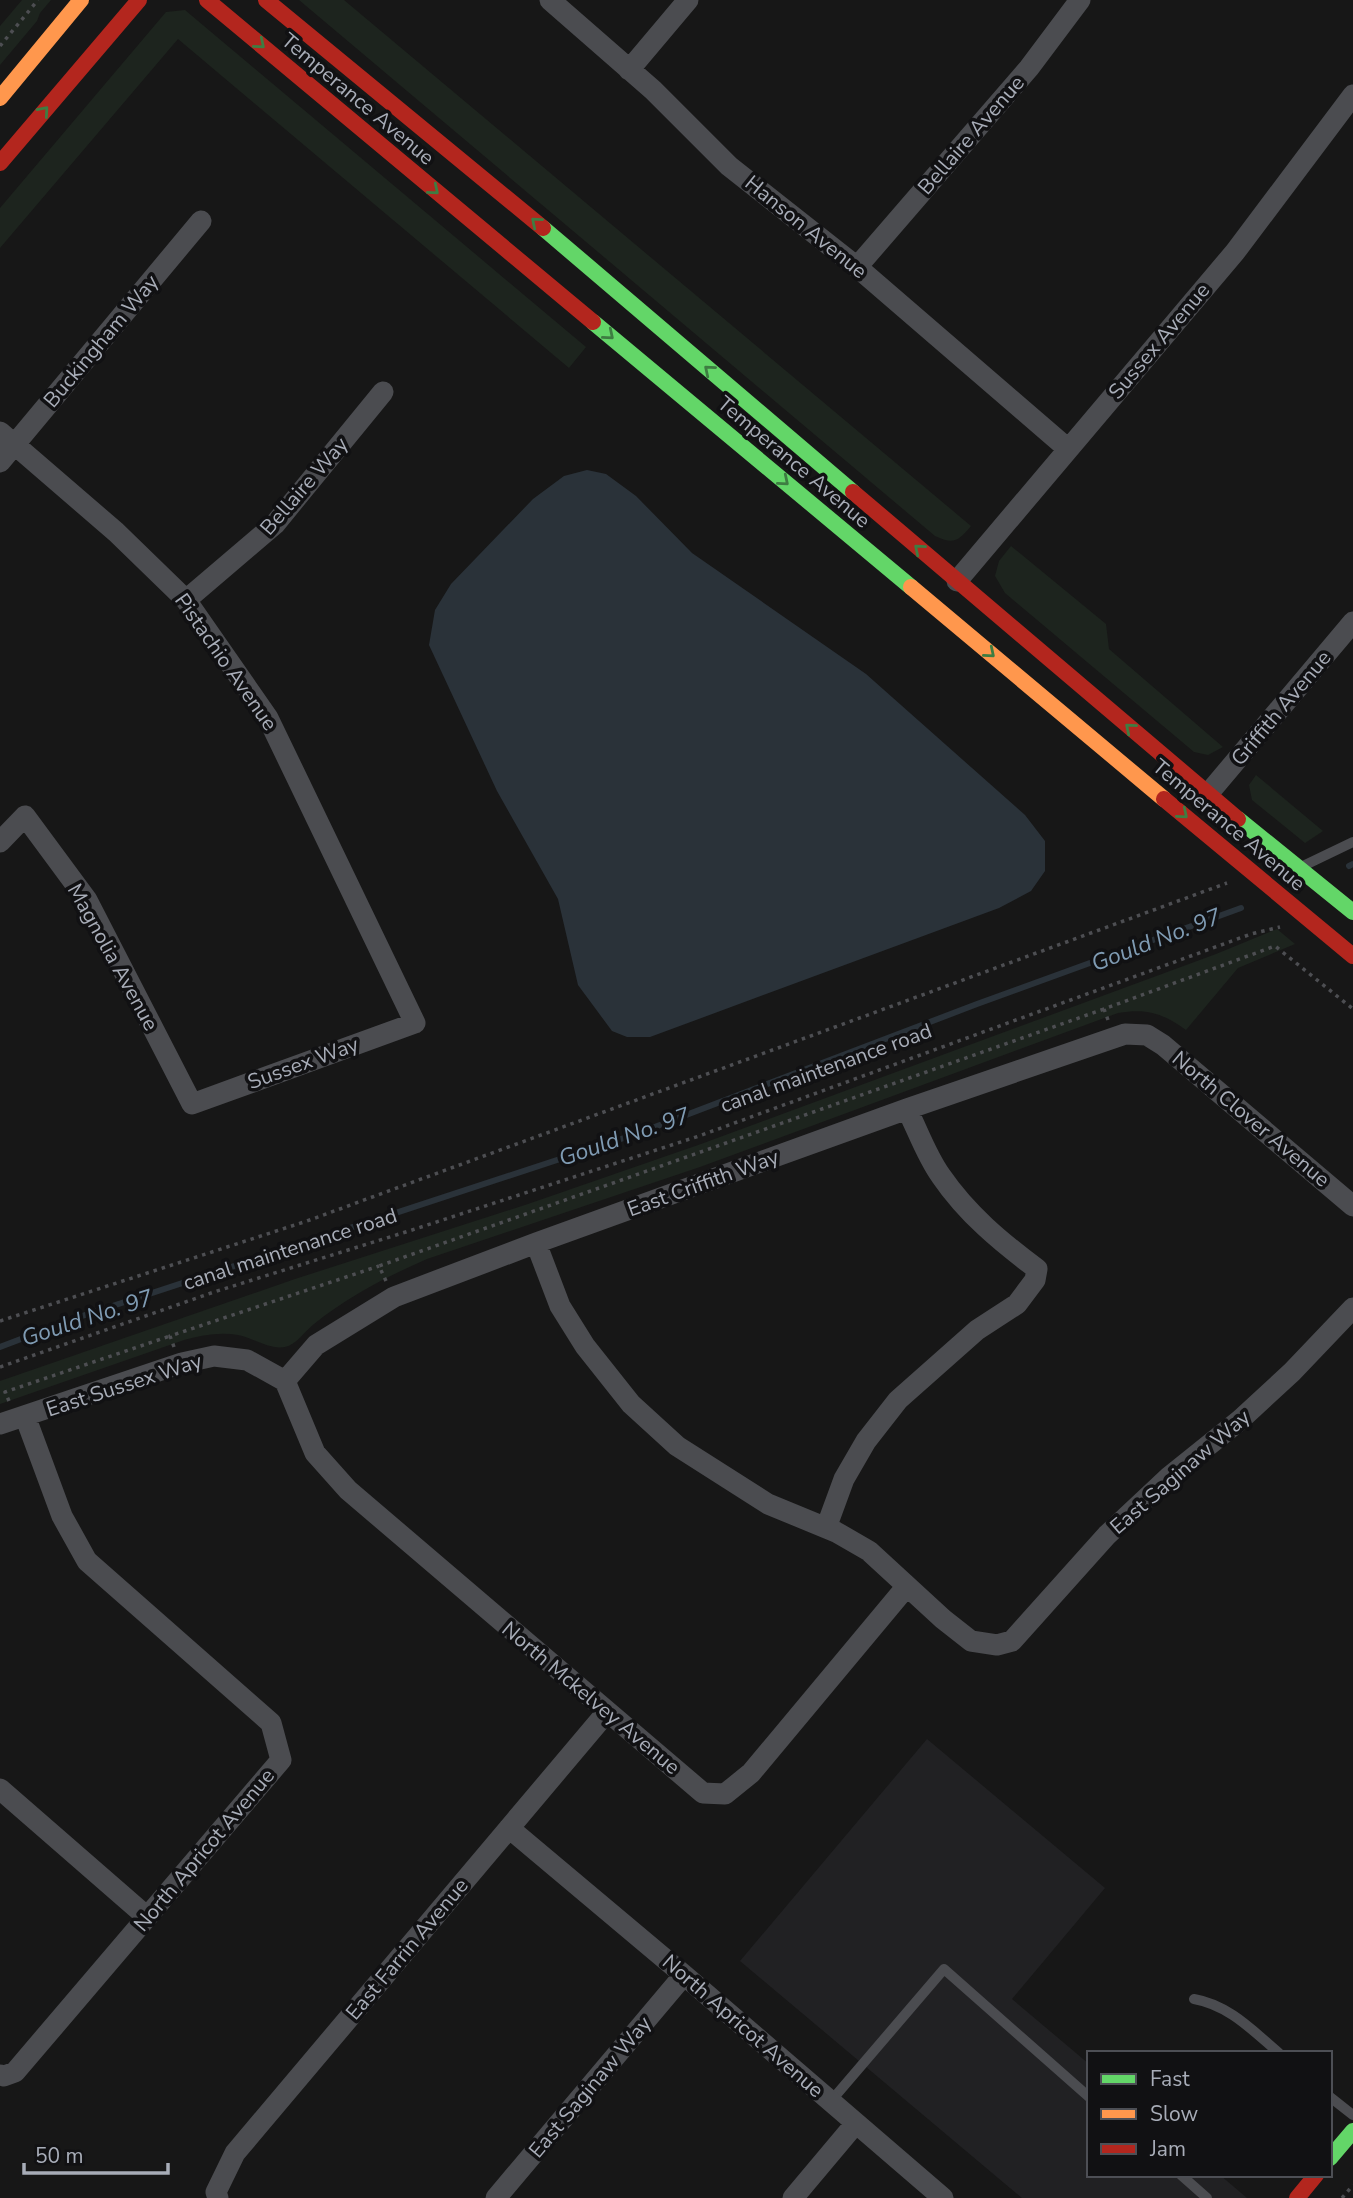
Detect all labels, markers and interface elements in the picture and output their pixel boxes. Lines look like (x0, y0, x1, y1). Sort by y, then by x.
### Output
street label: Temperance Avenue (276, 27, 440, 171)
one-way arrow (251, 36, 264, 48)
street label: Bellaire Avenue (911, 70, 1031, 200)
one-way arrow (36, 106, 48, 119)
street label: Hanson Avenue (739, 169, 873, 285)
one-way arrow (427, 181, 439, 194)
one-way arrow (531, 218, 543, 231)
street label: Buckingham Way (37, 268, 165, 413)
street label: Sussex Avenue (1102, 277, 1216, 405)
one-way arrow (601, 327, 614, 339)
one-way arrow (704, 366, 717, 378)
street label: Temperance Avenue (712, 390, 876, 534)
street label: Bellaire Way (254, 431, 355, 541)
one-way arrow (775, 473, 788, 485)
one-way arrow (914, 545, 927, 557)
street label: Pistachio Avenue (168, 588, 284, 736)
one-way arrow (981, 645, 994, 657)
street label: Griffith Avenue (1225, 645, 1337, 771)
one-way arrow (1126, 724, 1139, 736)
street label: Temperance Avenue (1147, 753, 1311, 897)
one-way arrow (1175, 806, 1188, 819)
street label: Magnolia Avenue (61, 878, 165, 1036)
water label: Gould No. 97 (1087, 901, 1225, 979)
street label: canal maintenance road (716, 1017, 936, 1119)
street label: Sussex Way (244, 1030, 363, 1096)
street label: North Clover Avenue (1166, 1045, 1336, 1193)
water label: Gould No. 97 (554, 1100, 694, 1174)
street label: East Criffith Way (623, 1143, 783, 1223)
street label: canal maintenance road (180, 1201, 400, 1297)
water label: Gould No. 97 (17, 1282, 157, 1354)
street label: East Sussex Way (43, 1347, 206, 1423)
street label: East Saginaw Way (1104, 1403, 1256, 1541)
street label: North Mckelvey Avenue (496, 1615, 686, 1781)
street label: North Apricot Avenue (127, 1762, 281, 1938)
street label: East Farrin Avenue (339, 1872, 475, 2026)
street label: North Apricot Avenue (656, 1948, 830, 2104)
street label: East Saginaw Way (522, 2010, 658, 2164)
legend (1087, 2051, 1332, 2177)
text: Fast (1150, 2065, 1190, 2093)
text: Slow (1150, 2100, 1199, 2128)
scale bar (24, 2132, 168, 2176)
text: Jam (1149, 2135, 1186, 2163)
text: 50 m (35, 2142, 84, 2170)

